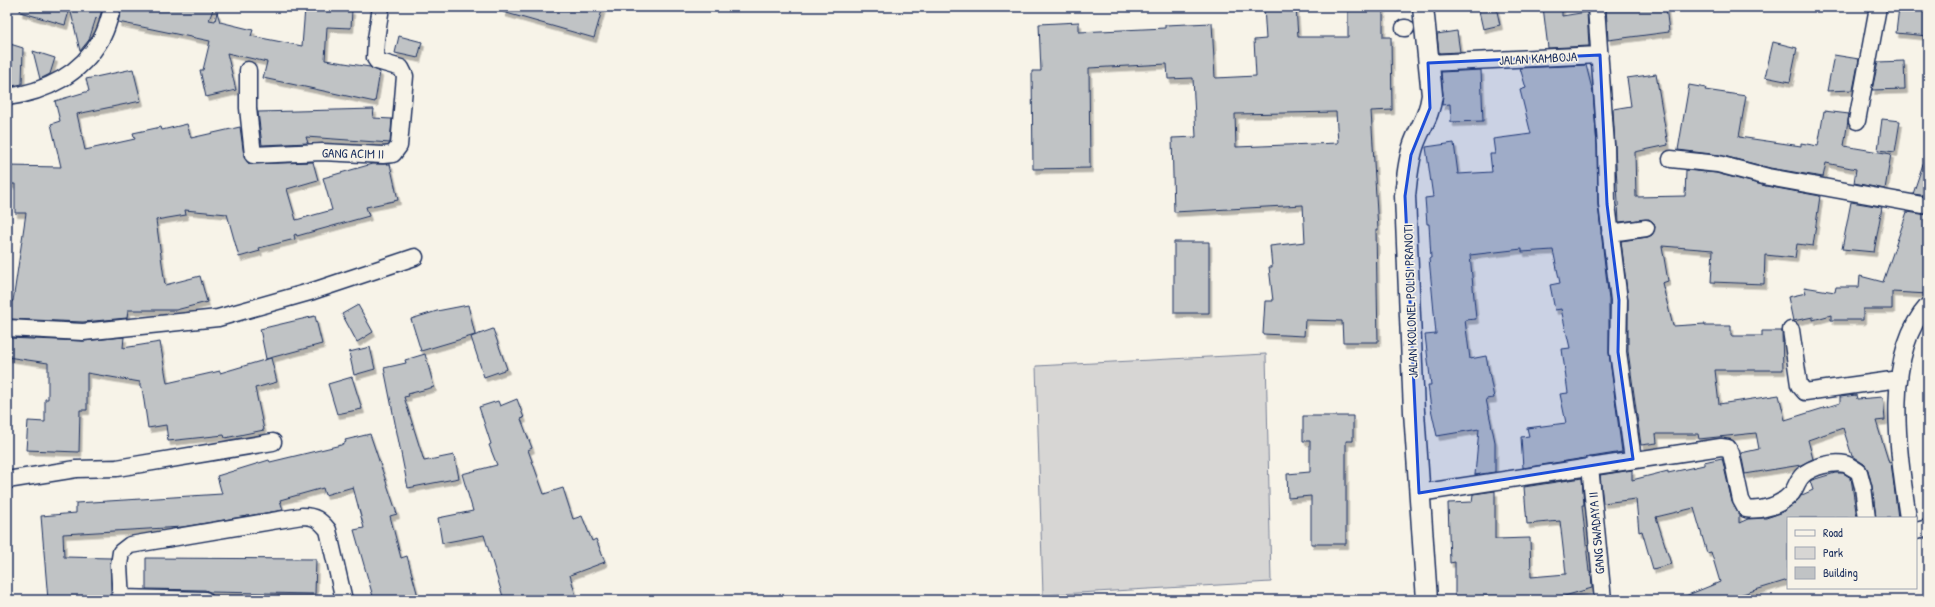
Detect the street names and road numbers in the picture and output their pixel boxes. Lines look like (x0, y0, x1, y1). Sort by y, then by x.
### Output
street label: JALAN KAMBOJA (1499, 47, 1578, 69)
street label: GANG ACIM II (322, 143, 384, 163)
street label: JALAN KOLONEL POLISI PRANOTI (1398, 224, 1422, 378)
street label: GANG SWADAYA II (1583, 491, 1609, 575)

